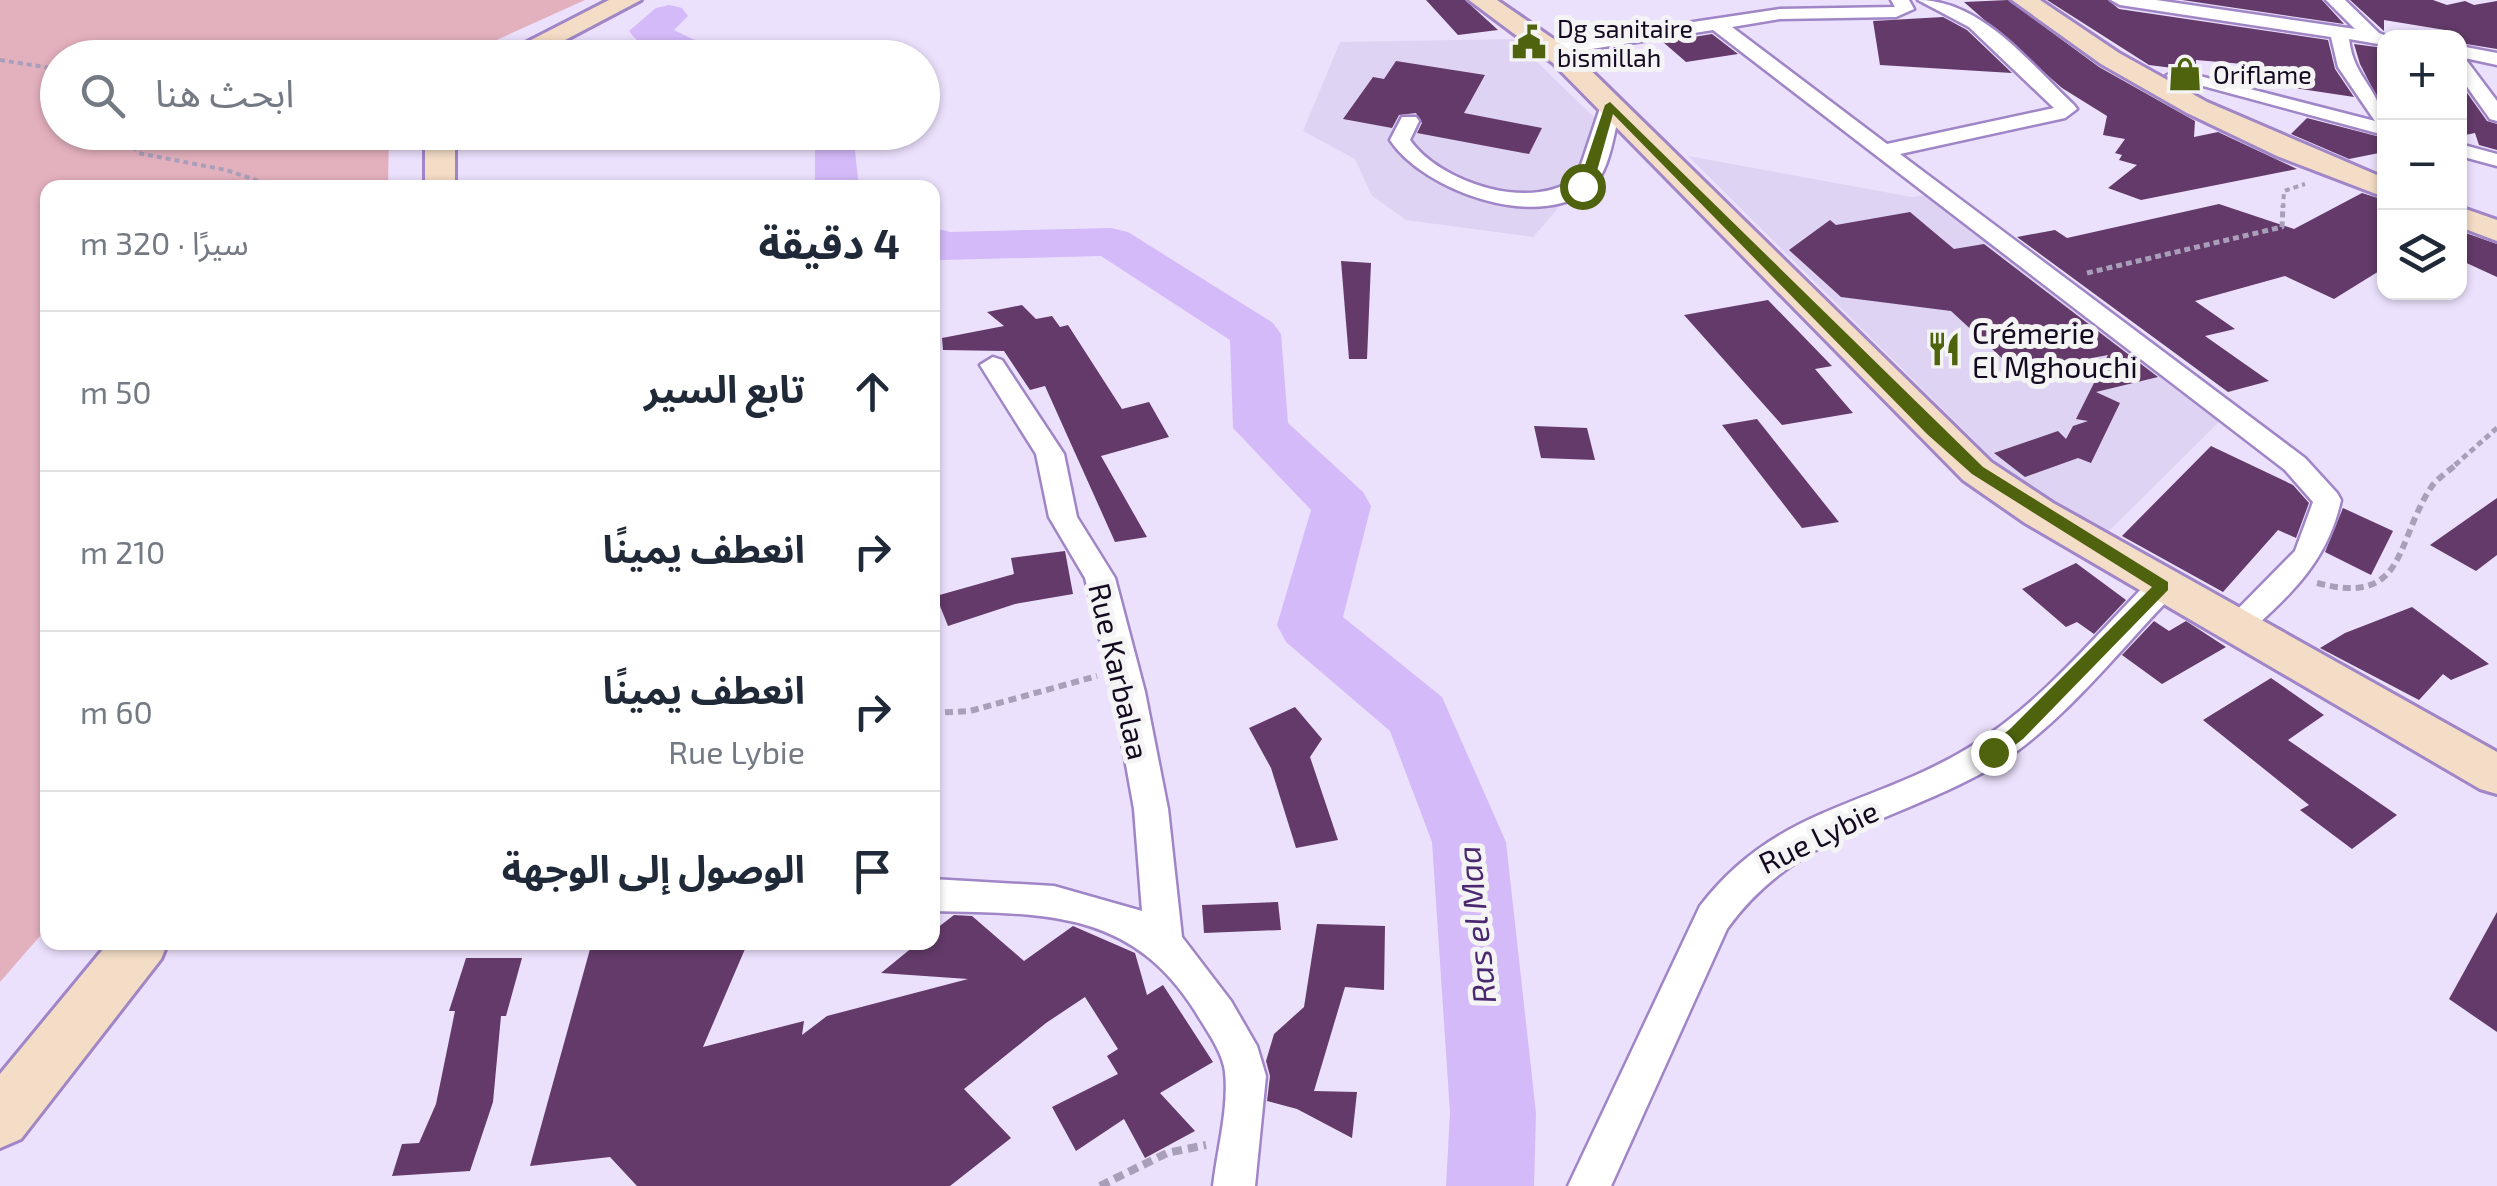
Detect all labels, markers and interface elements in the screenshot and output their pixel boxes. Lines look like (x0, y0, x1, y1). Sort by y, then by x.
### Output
place label: Dg sanitaire bismillah (1557, 13, 1693, 72)
public building icon: Dg sanitaire bismillah (1510, 23, 1548, 61)
map controls (2377, 30, 2467, 300)
button: + (2377, 30, 2467, 120)
search box (40, 40, 940, 150)
shop icon: Oriflame (2166, 55, 2204, 93)
place label: Oriflame (2213, 59, 2312, 89)
icon: search (75, 68, 130, 123)
text: ابحث هنا (155, 69, 294, 115)
button: − (2377, 120, 2467, 210)
route start (1560, 164, 1606, 210)
button: layers (2377, 210, 2467, 300)
text: 4 دقيقة (758, 217, 900, 267)
text: سيرًا · 320 m (80, 223, 249, 261)
place label: Crémerie El Mghouchi (1972, 314, 2138, 384)
restaurant icon: Crémerie El Mghouchi (1925, 330, 1963, 368)
icon: ahead (845, 364, 900, 419)
text: تابع السير (644, 365, 805, 411)
text: 50 m (80, 372, 152, 410)
icon: right (845, 524, 900, 579)
text: انعطف يمينًا (602, 525, 805, 571)
text: 210 m (80, 532, 165, 570)
street label: Rue Karbalaa (1082, 579, 1158, 763)
text: انعطف يمينًا (602, 666, 805, 712)
icon: right (845, 684, 900, 739)
text: 60 m (80, 692, 153, 730)
route end (1971, 730, 2017, 776)
text: Rue Lybie (668, 732, 805, 770)
street label: Rue Lybie (1752, 792, 1884, 880)
icon: arrive (845, 844, 900, 899)
water label: Ras el Maa (1448, 844, 1502, 1006)
text: الوصول إلى الوجهة (502, 845, 805, 891)

